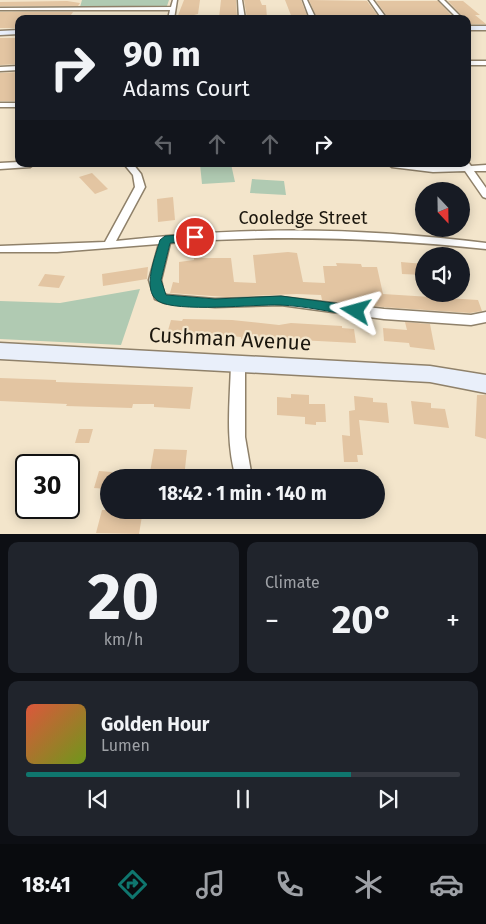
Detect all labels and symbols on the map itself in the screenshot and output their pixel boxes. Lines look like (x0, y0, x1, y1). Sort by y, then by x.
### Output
north arrow (415, 182, 470, 238)
street label: Cooledge Street (239, 207, 368, 229)
pin (174, 216, 216, 258)
position arrow (329, 284, 381, 336)
street label: Cushman Avenue (148, 322, 312, 356)
speed limit sign: 30 (15, 454, 80, 519)

